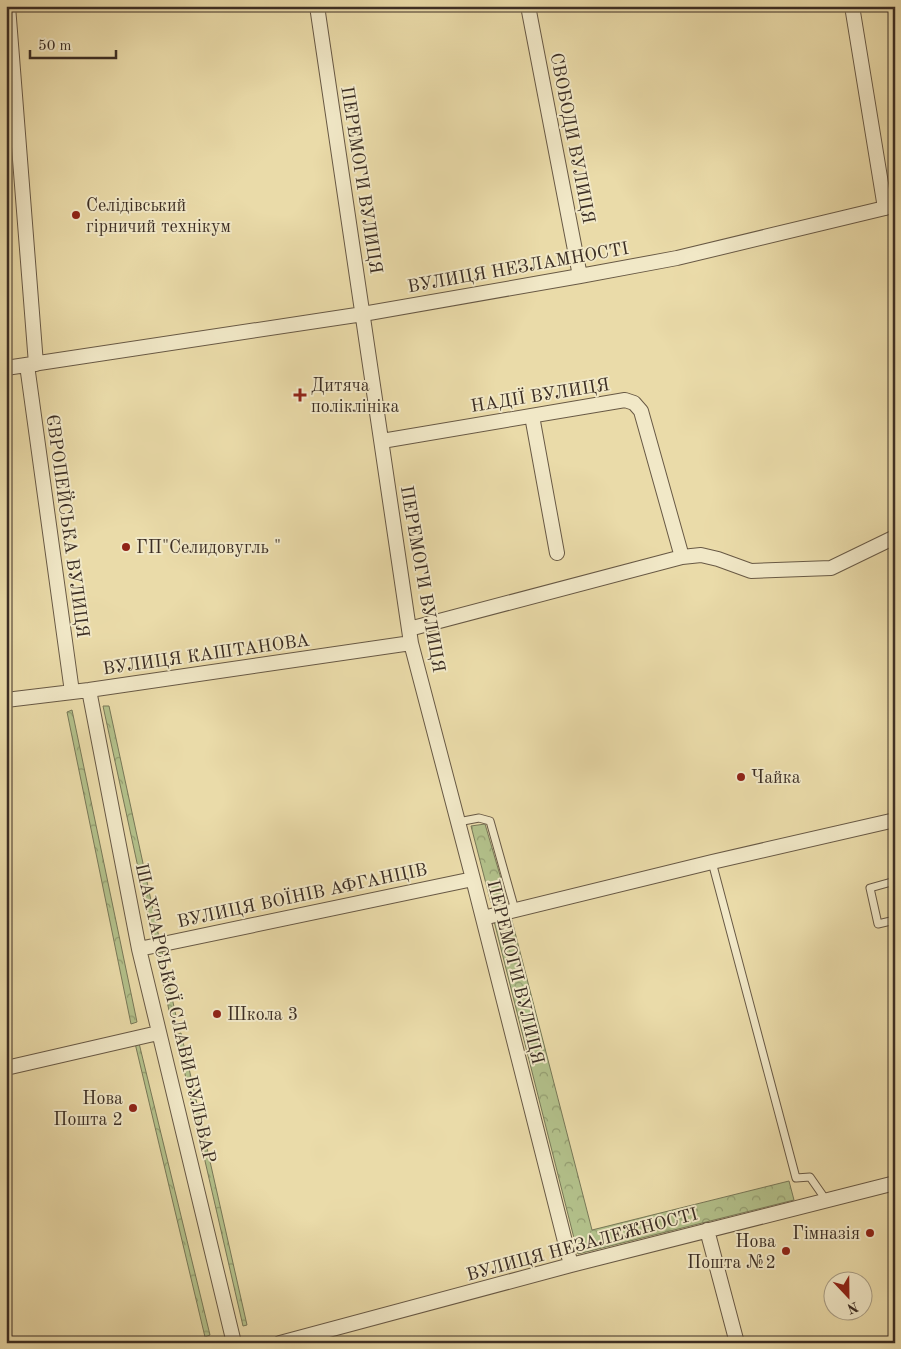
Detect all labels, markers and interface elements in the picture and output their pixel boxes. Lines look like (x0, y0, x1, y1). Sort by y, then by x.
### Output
scale bar (30, 28, 116, 60)
text: 50 m (38, 39, 72, 54)
street label: СВОБОДИ ВУЛИЦЯ (547, 51, 597, 225)
street label: ПЕРЕМОГИ ВУЛИЦЯ (337, 85, 385, 275)
place label: Селідівський гірничий технікум (86, 197, 231, 236)
marker: Селідівський гірничий технікум (70, 209, 82, 221)
street label: ВУЛИЦЯ НЕЗЛАМНОСТІ (406, 240, 630, 296)
street label: НАДІЇ ВУЛИЦЯ (469, 373, 611, 416)
place label: Дитяча поліклініка (311, 377, 399, 416)
marker: Дитяча поліклініка (293, 388, 307, 402)
street label: ЄВРОПЕЙСЬКА ВУЛИЦЯ (42, 413, 96, 639)
street label: ПЕРЕМОГИ ВУЛИЦЯ (397, 484, 447, 674)
place label: ГП"Селидовугль " (136, 539, 281, 557)
marker: ГП"Селидовугль " (120, 541, 132, 553)
street label: ВУЛИЦЯ КАШТАНОВА (102, 632, 311, 678)
place label: Чайка (751, 769, 801, 787)
marker: Чайка (735, 771, 747, 783)
street label: ВУЛИЦЯ ВОЇНІВ АФГАНЦІВ (175, 858, 429, 931)
street label: ШАХТАРСЬКОЇ СЛАВИ БУЛЬВАР (132, 861, 221, 1165)
street label: ПЕРЕМОГИ ВУЛИЦЯ (483, 878, 547, 1066)
place label: Школа 3 (227, 1006, 298, 1024)
marker: Школа 3 (211, 1008, 223, 1020)
place label: Нова Пошта 2 (53, 1090, 123, 1129)
marker: Нова Пошта 2 (127, 1102, 139, 1114)
street label: ВУЛИЦЯ НЕЗАЛЕЖНОСТІ (465, 1205, 700, 1285)
place label: Гімназія (792, 1225, 860, 1243)
marker: Гімназія (864, 1227, 876, 1239)
place label: Нова Пошта №2 (687, 1233, 776, 1272)
marker: Нова Пошта №2 (780, 1245, 792, 1257)
north arrow (824, 1272, 874, 1322)
text: N (845, 1299, 860, 1316)

